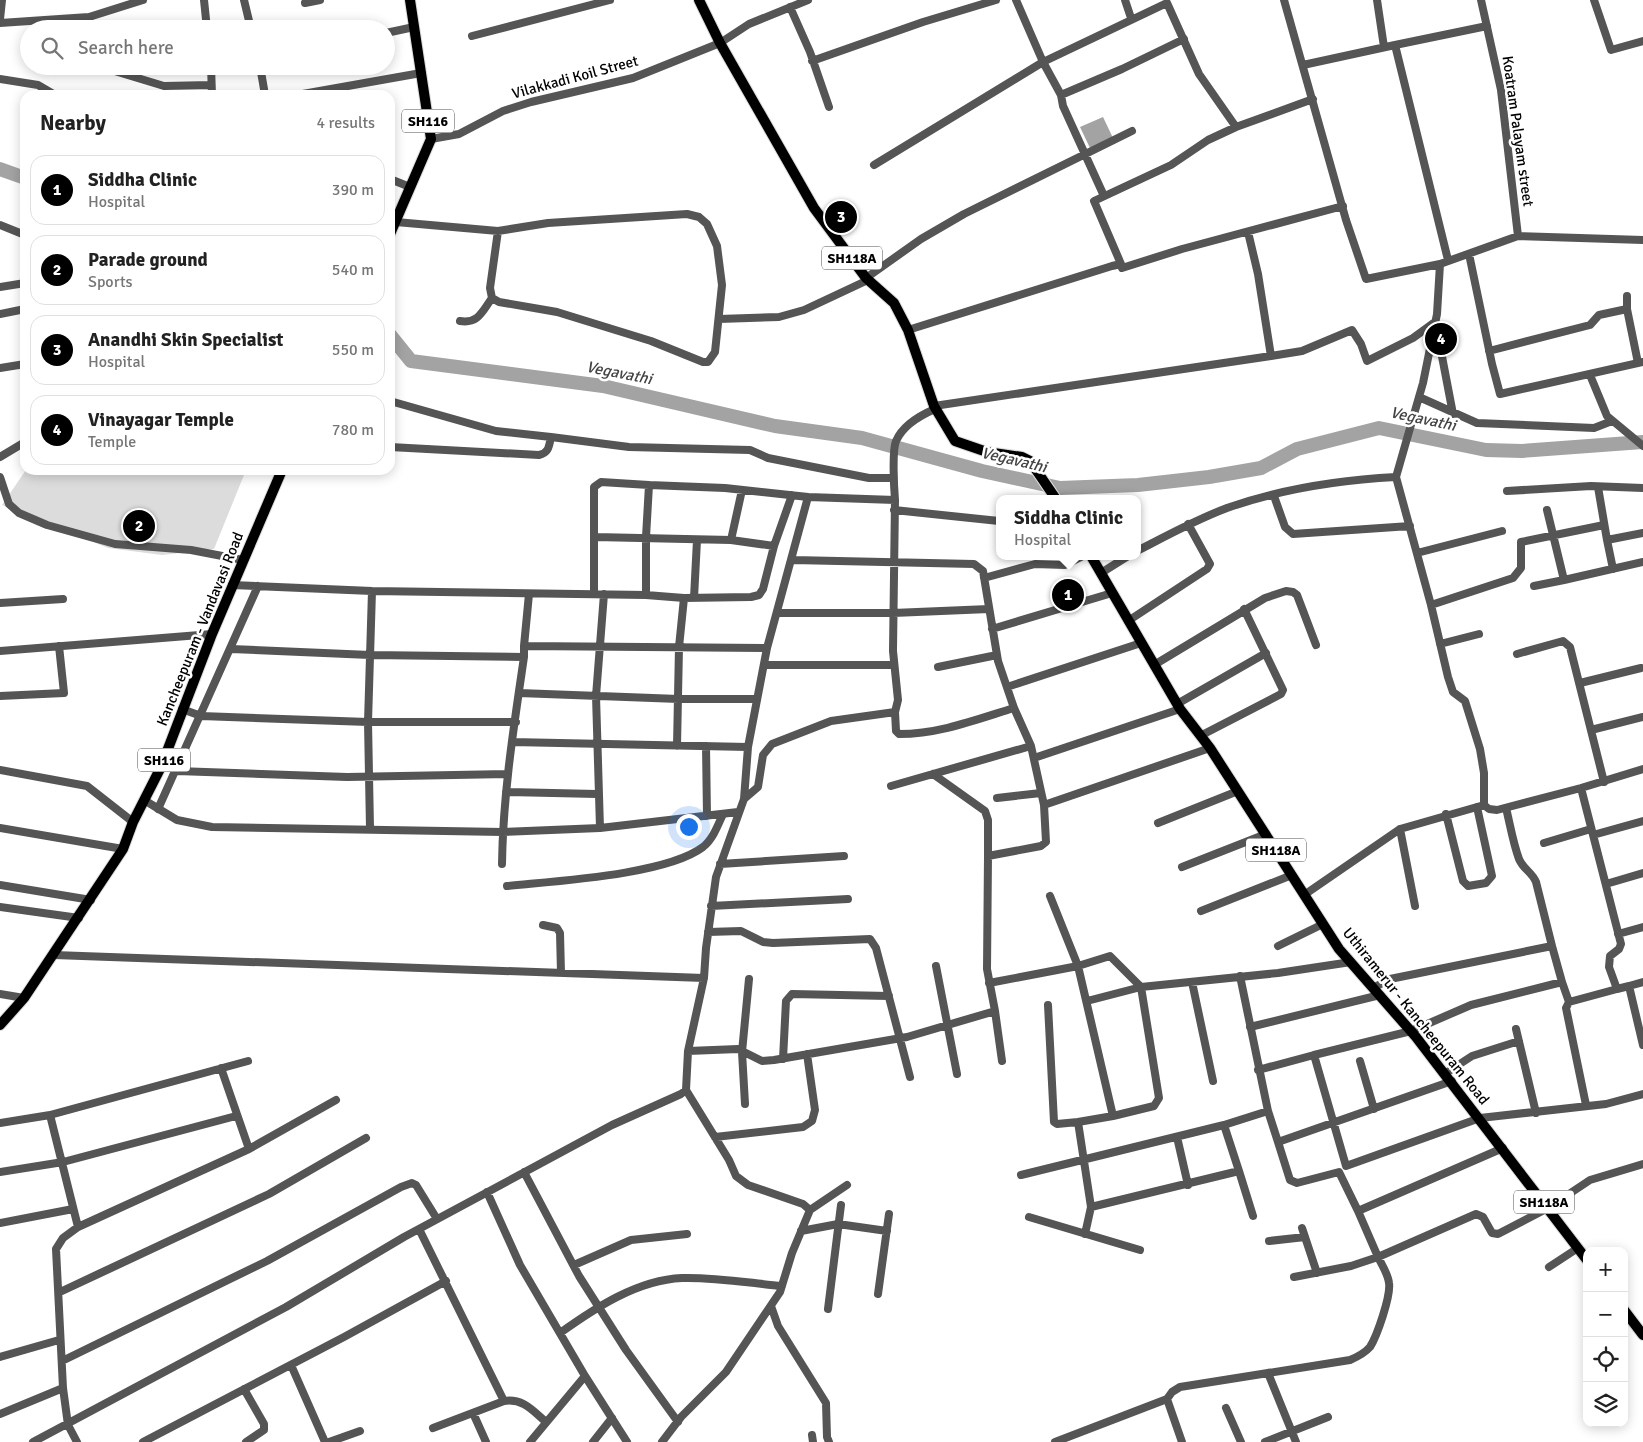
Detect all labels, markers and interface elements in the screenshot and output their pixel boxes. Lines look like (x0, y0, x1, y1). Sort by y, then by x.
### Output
search box (20, 20, 395, 75)
icon: search (38, 34, 66, 62)
text: Search here (78, 36, 174, 60)
street label: Vilakkadi Koil Street (510, 51, 640, 103)
street label: Koatram Palayam street (1499, 54, 1537, 208)
text: Nearby (40, 110, 106, 136)
road number: SH116 (402, 110, 454, 132)
text: 4 results (316, 113, 375, 133)
text: Siddha Clinic (88, 168, 197, 192)
text: 1 (53, 180, 61, 200)
text: 390 m (332, 180, 374, 200)
text: Hospital (88, 192, 145, 212)
pin: 3 (825, 198, 857, 236)
road number: SH118A (822, 247, 882, 270)
text: Parade ground (88, 248, 208, 272)
text: 2 (53, 260, 61, 280)
text: 540 m (332, 260, 374, 280)
text: Sports (88, 272, 133, 292)
pin: 4 (1425, 320, 1457, 358)
text: Anandhi Skin Specialist (88, 328, 283, 352)
text: 3 (53, 340, 61, 360)
text: 550 m (332, 340, 374, 360)
text: Hospital (88, 352, 145, 372)
water label: Vegavathi (584, 357, 655, 389)
water label: Vegavathi (1388, 402, 1459, 436)
text: Vinayagar Temple (88, 408, 234, 432)
text: 4 (53, 420, 61, 440)
text: 780 m (332, 420, 374, 440)
text: Temple (88, 432, 136, 452)
water label: Vegavathi (979, 443, 1050, 478)
popup (996, 495, 1141, 560)
text: Siddha Clinic (1014, 506, 1123, 530)
pin: 2 (123, 507, 155, 545)
street label: Kancheepuram - Vandavasi Road (153, 529, 247, 729)
text: Hospital (1014, 530, 1071, 550)
pin: 1 (1052, 576, 1084, 614)
road number: SH116 (138, 748, 190, 772)
your location (676, 814, 702, 840)
road number: SH118A (1246, 838, 1306, 862)
street label: Uthiramerur - Kancheepuram Road (1339, 924, 1493, 1108)
road number: SH118A (1514, 1190, 1574, 1214)
map controls (1583, 1247, 1628, 1427)
button: + (1583, 1247, 1628, 1292)
button: − (1583, 1292, 1628, 1337)
button: locate (1583, 1337, 1628, 1382)
button: layers (1583, 1382, 1628, 1427)

